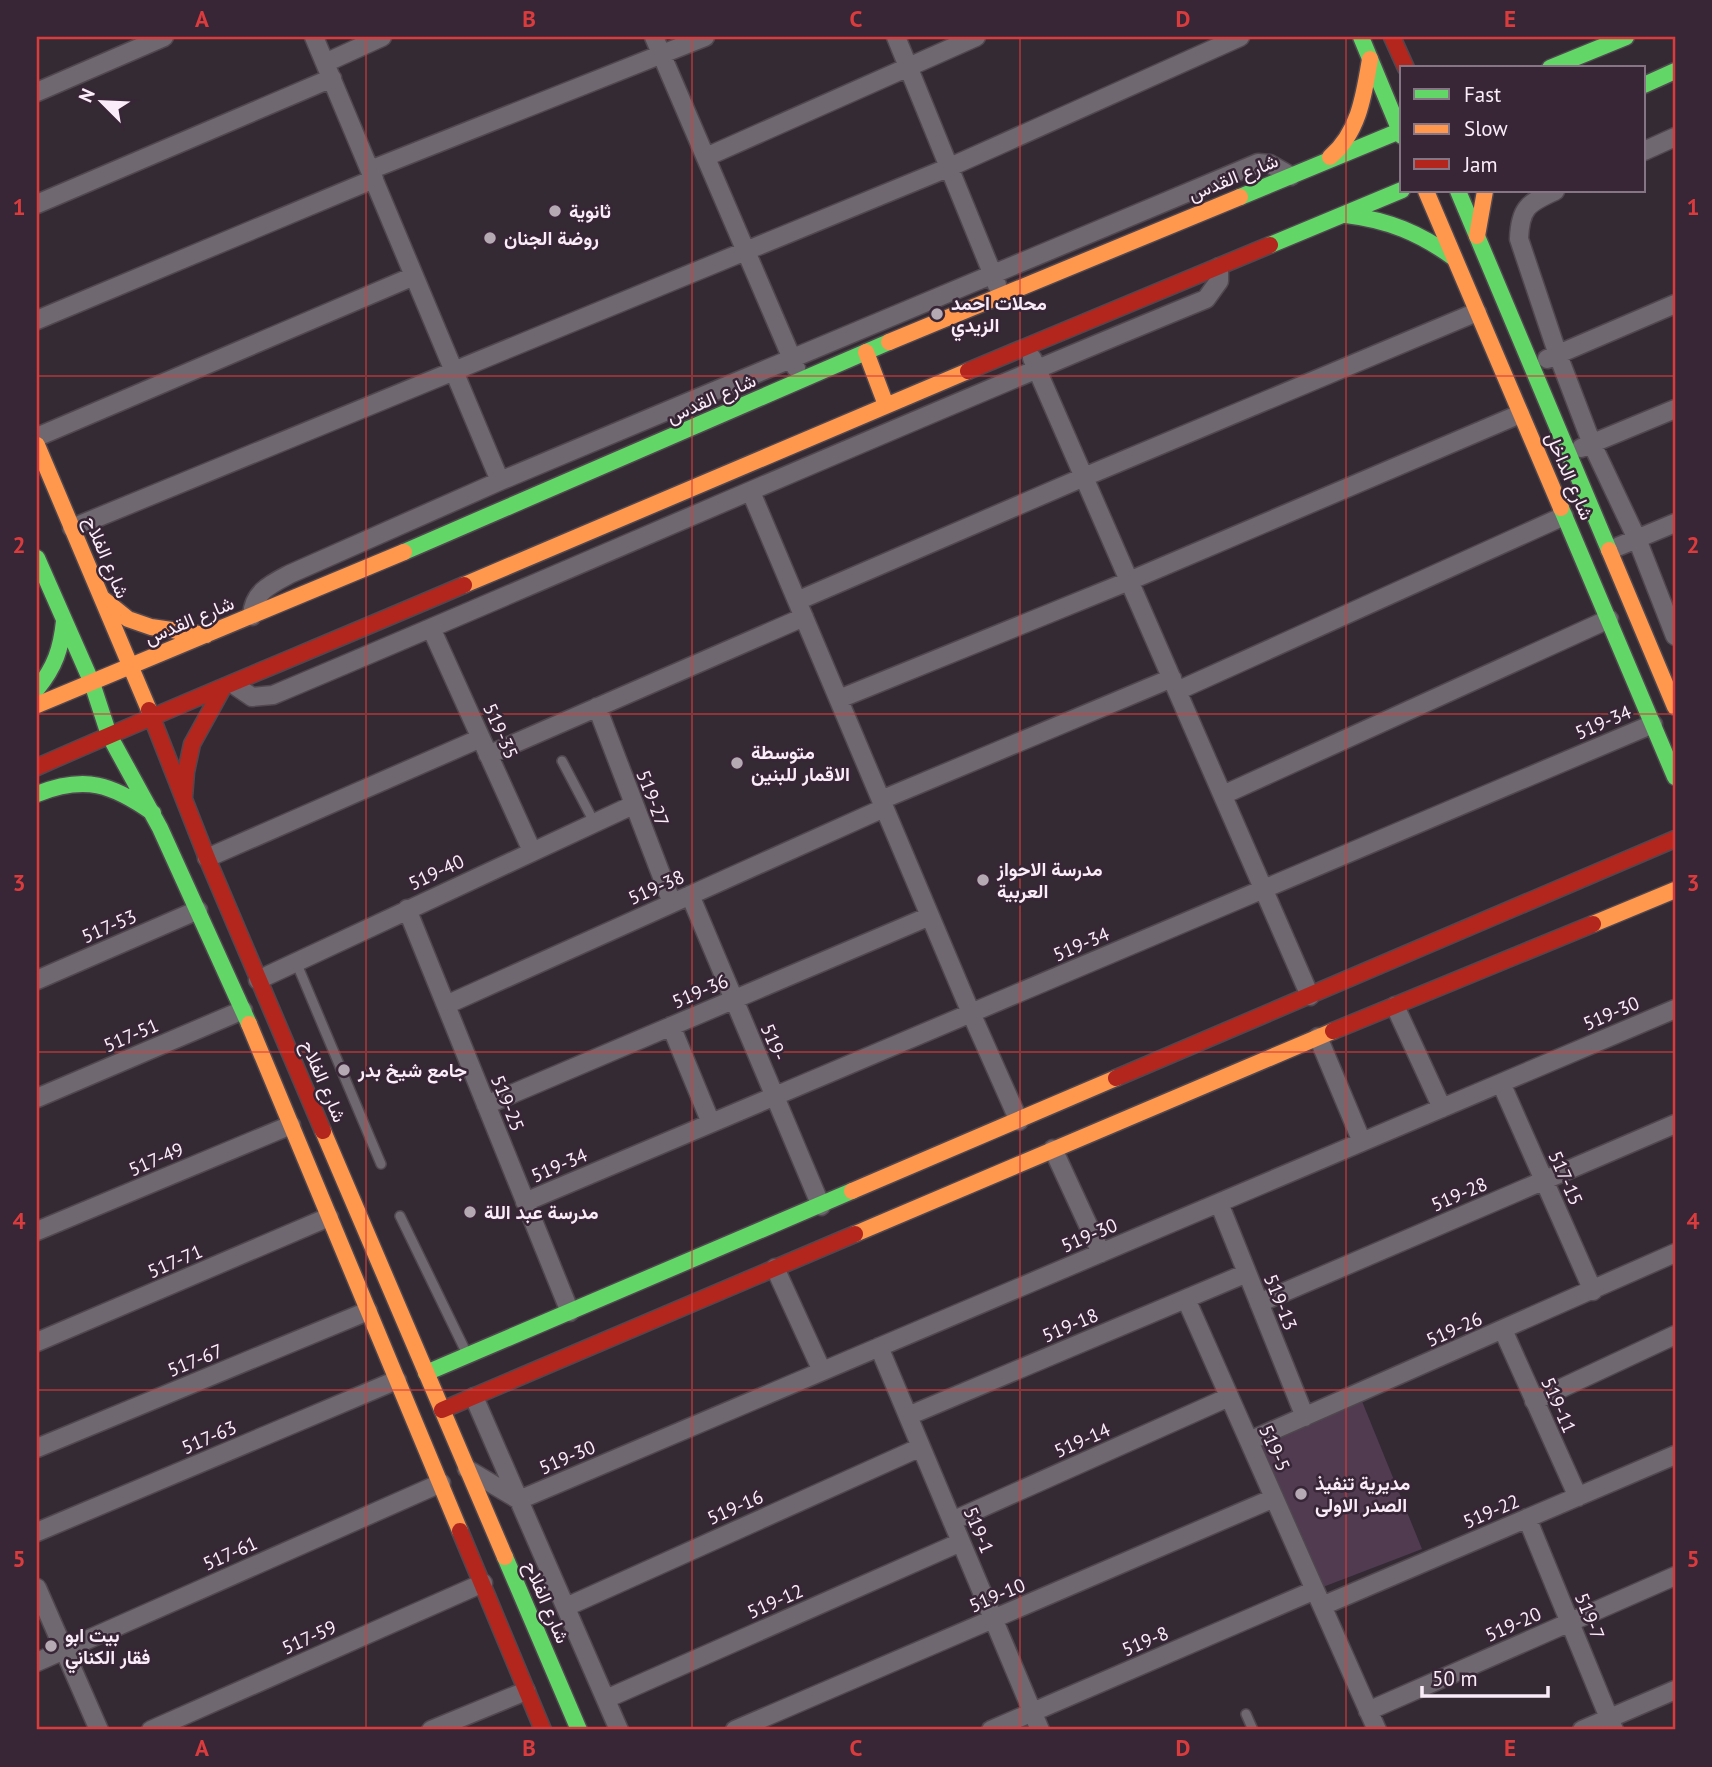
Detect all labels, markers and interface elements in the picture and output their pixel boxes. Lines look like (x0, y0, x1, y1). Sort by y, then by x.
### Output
text: A (195, 4, 209, 33)
text: B (522, 4, 536, 33)
text: C (850, 4, 863, 33)
text: D (1176, 4, 1190, 33)
text: E (1504, 4, 1516, 33)
north arrow (66, 66, 136, 136)
legend (1400, 66, 1646, 192)
text: Fast (1464, 81, 1501, 108)
text: N (73, 85, 100, 106)
text: Slow (1464, 115, 1508, 142)
street label: شارع القدس (1184, 148, 1282, 207)
text: Jam (1463, 151, 1498, 178)
text: 1 (12, 192, 26, 221)
text: 1 (1686, 192, 1700, 221)
place label: ثانوية (569, 199, 611, 224)
marker: ثانوية (547, 203, 563, 219)
place label: روضة الجنان (504, 226, 599, 251)
marker: روضة الجنان (482, 230, 498, 246)
place label: محلات احمد الزيدي (951, 291, 1047, 342)
marker: محلات احمد الزيدي (929, 306, 945, 322)
street label: شارع القدس (663, 368, 760, 429)
street label: شارع الداخل (1540, 428, 1599, 524)
street label: شارع الفلاح (78, 512, 135, 602)
text: 2 (12, 530, 26, 559)
text: 2 (1686, 530, 1700, 559)
street label: شارع القدس (141, 590, 238, 651)
street label: 519-35 (478, 699, 524, 763)
street label: 519-34 (1571, 700, 1635, 744)
place label: متوسطة الاقمار للبنين (751, 740, 850, 787)
marker: متوسطة الاقمار للبنين (729, 755, 745, 771)
street label: 519-27 (631, 766, 675, 830)
street label: 519-40 (404, 849, 468, 895)
place label: مدرسة الاحواز العربية (996, 857, 1103, 904)
street label: 519-38 (624, 864, 688, 910)
text: 3 (12, 868, 26, 897)
text: 3 (1686, 868, 1700, 897)
marker: مدرسة الاحواز العربية (975, 872, 991, 888)
street label: 517-53 (78, 904, 140, 948)
street label: 519-34 (1049, 922, 1113, 966)
street label: 519-36 (668, 969, 732, 1013)
street label: 519-30 (1579, 991, 1643, 1035)
street label: 517-51 (100, 1013, 162, 1057)
street label: 519- (756, 1020, 792, 1064)
street label: شارع الفلاح (295, 1036, 352, 1126)
place label: جامع شيخ بدر (357, 1058, 467, 1084)
marker: جامع شيخ بدر (336, 1062, 352, 1078)
street label: 519-25 (486, 1071, 530, 1135)
street label: 517-49 (125, 1137, 187, 1181)
street label: 519-34 (527, 1143, 591, 1187)
street label: 517-15 (1543, 1147, 1589, 1209)
street label: 519-28 (1427, 1172, 1491, 1216)
place label: مدرسة عبد اللة (484, 1200, 599, 1225)
marker: مدرسة عبد اللة (462, 1204, 478, 1220)
text: 4 (12, 1206, 26, 1235)
text: 4 (1686, 1206, 1700, 1235)
street label: 519-30 (1057, 1213, 1121, 1257)
street label: 517-71 (144, 1239, 206, 1283)
street label: 519-13 (1259, 1270, 1303, 1334)
street label: 519-18 (1038, 1303, 1102, 1347)
street label: 519-26 (1422, 1306, 1486, 1352)
street label: 517-67 (164, 1338, 226, 1382)
street label: 519-11 (1536, 1373, 1582, 1437)
street label: 517-63 (178, 1415, 240, 1459)
street label: 519-14 (1050, 1417, 1114, 1463)
street label: 519-5 (1254, 1421, 1296, 1475)
street label: 519-30 (535, 1435, 599, 1479)
place label: مديرية تنفيذ الصدر الاولى (1315, 1471, 1410, 1518)
street label: 519-16 (703, 1484, 767, 1530)
marker: مديرية تنفيذ الصدر الاولى (1293, 1486, 1309, 1502)
street label: 519-22 (1459, 1489, 1523, 1533)
street label: 519-1 (959, 1503, 999, 1557)
street label: 517-61 (199, 1530, 261, 1576)
text: 5 (12, 1544, 26, 1573)
text: 5 (1686, 1544, 1700, 1573)
street label: شارع الفلاح (518, 1557, 575, 1647)
street label: 519-10 (965, 1573, 1029, 1617)
street label: 519-12 (743, 1578, 807, 1624)
street label: 519-7 (1570, 1589, 1610, 1643)
street label: 519-20 (1481, 1601, 1545, 1647)
street label: 517-59 (278, 1614, 340, 1660)
street label: 519-8 (1118, 1621, 1172, 1661)
place label: بيت ابو فقار الكناني (65, 1623, 150, 1674)
marker: بيت ابو فقار الكناني (43, 1638, 59, 1654)
scale bar (1422, 1655, 1548, 1699)
text: 50 m (1432, 1665, 1478, 1692)
text: A (195, 1733, 209, 1762)
text: B (522, 1733, 536, 1762)
text: C (850, 1733, 863, 1762)
text: D (1176, 1733, 1190, 1762)
text: E (1504, 1733, 1516, 1762)

